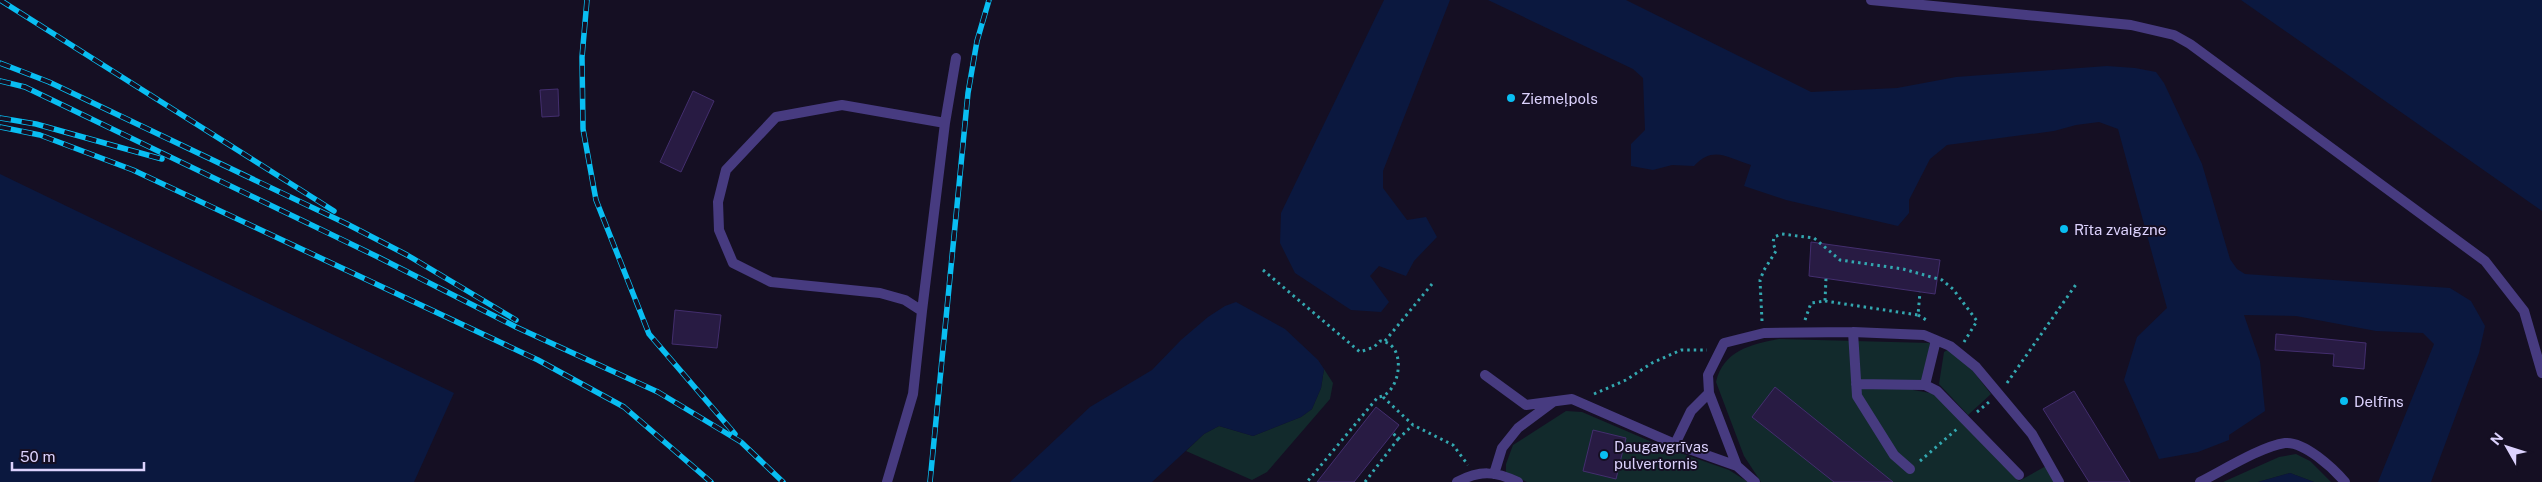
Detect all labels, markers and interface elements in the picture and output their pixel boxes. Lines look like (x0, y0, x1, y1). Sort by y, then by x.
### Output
place label: Ziemeļpols (1521, 90, 1598, 107)
marker: Ziemeļpols (1505, 92, 1517, 104)
place label: Rīta zvaigzne (2074, 221, 2166, 238)
marker: Rīta zvaigzne (2058, 223, 2070, 235)
place label: Delfīns (2354, 393, 2404, 410)
marker: Delfīns (2338, 395, 2350, 407)
north arrow (2482, 422, 2532, 472)
text: N (2487, 430, 2507, 448)
place label: Daugavgrīvas pulvertornis (1614, 438, 1709, 472)
scale bar (12, 440, 145, 472)
text: 50 m (20, 448, 55, 465)
marker: Daugavgrīvas pulvertornis (1598, 449, 1610, 461)

